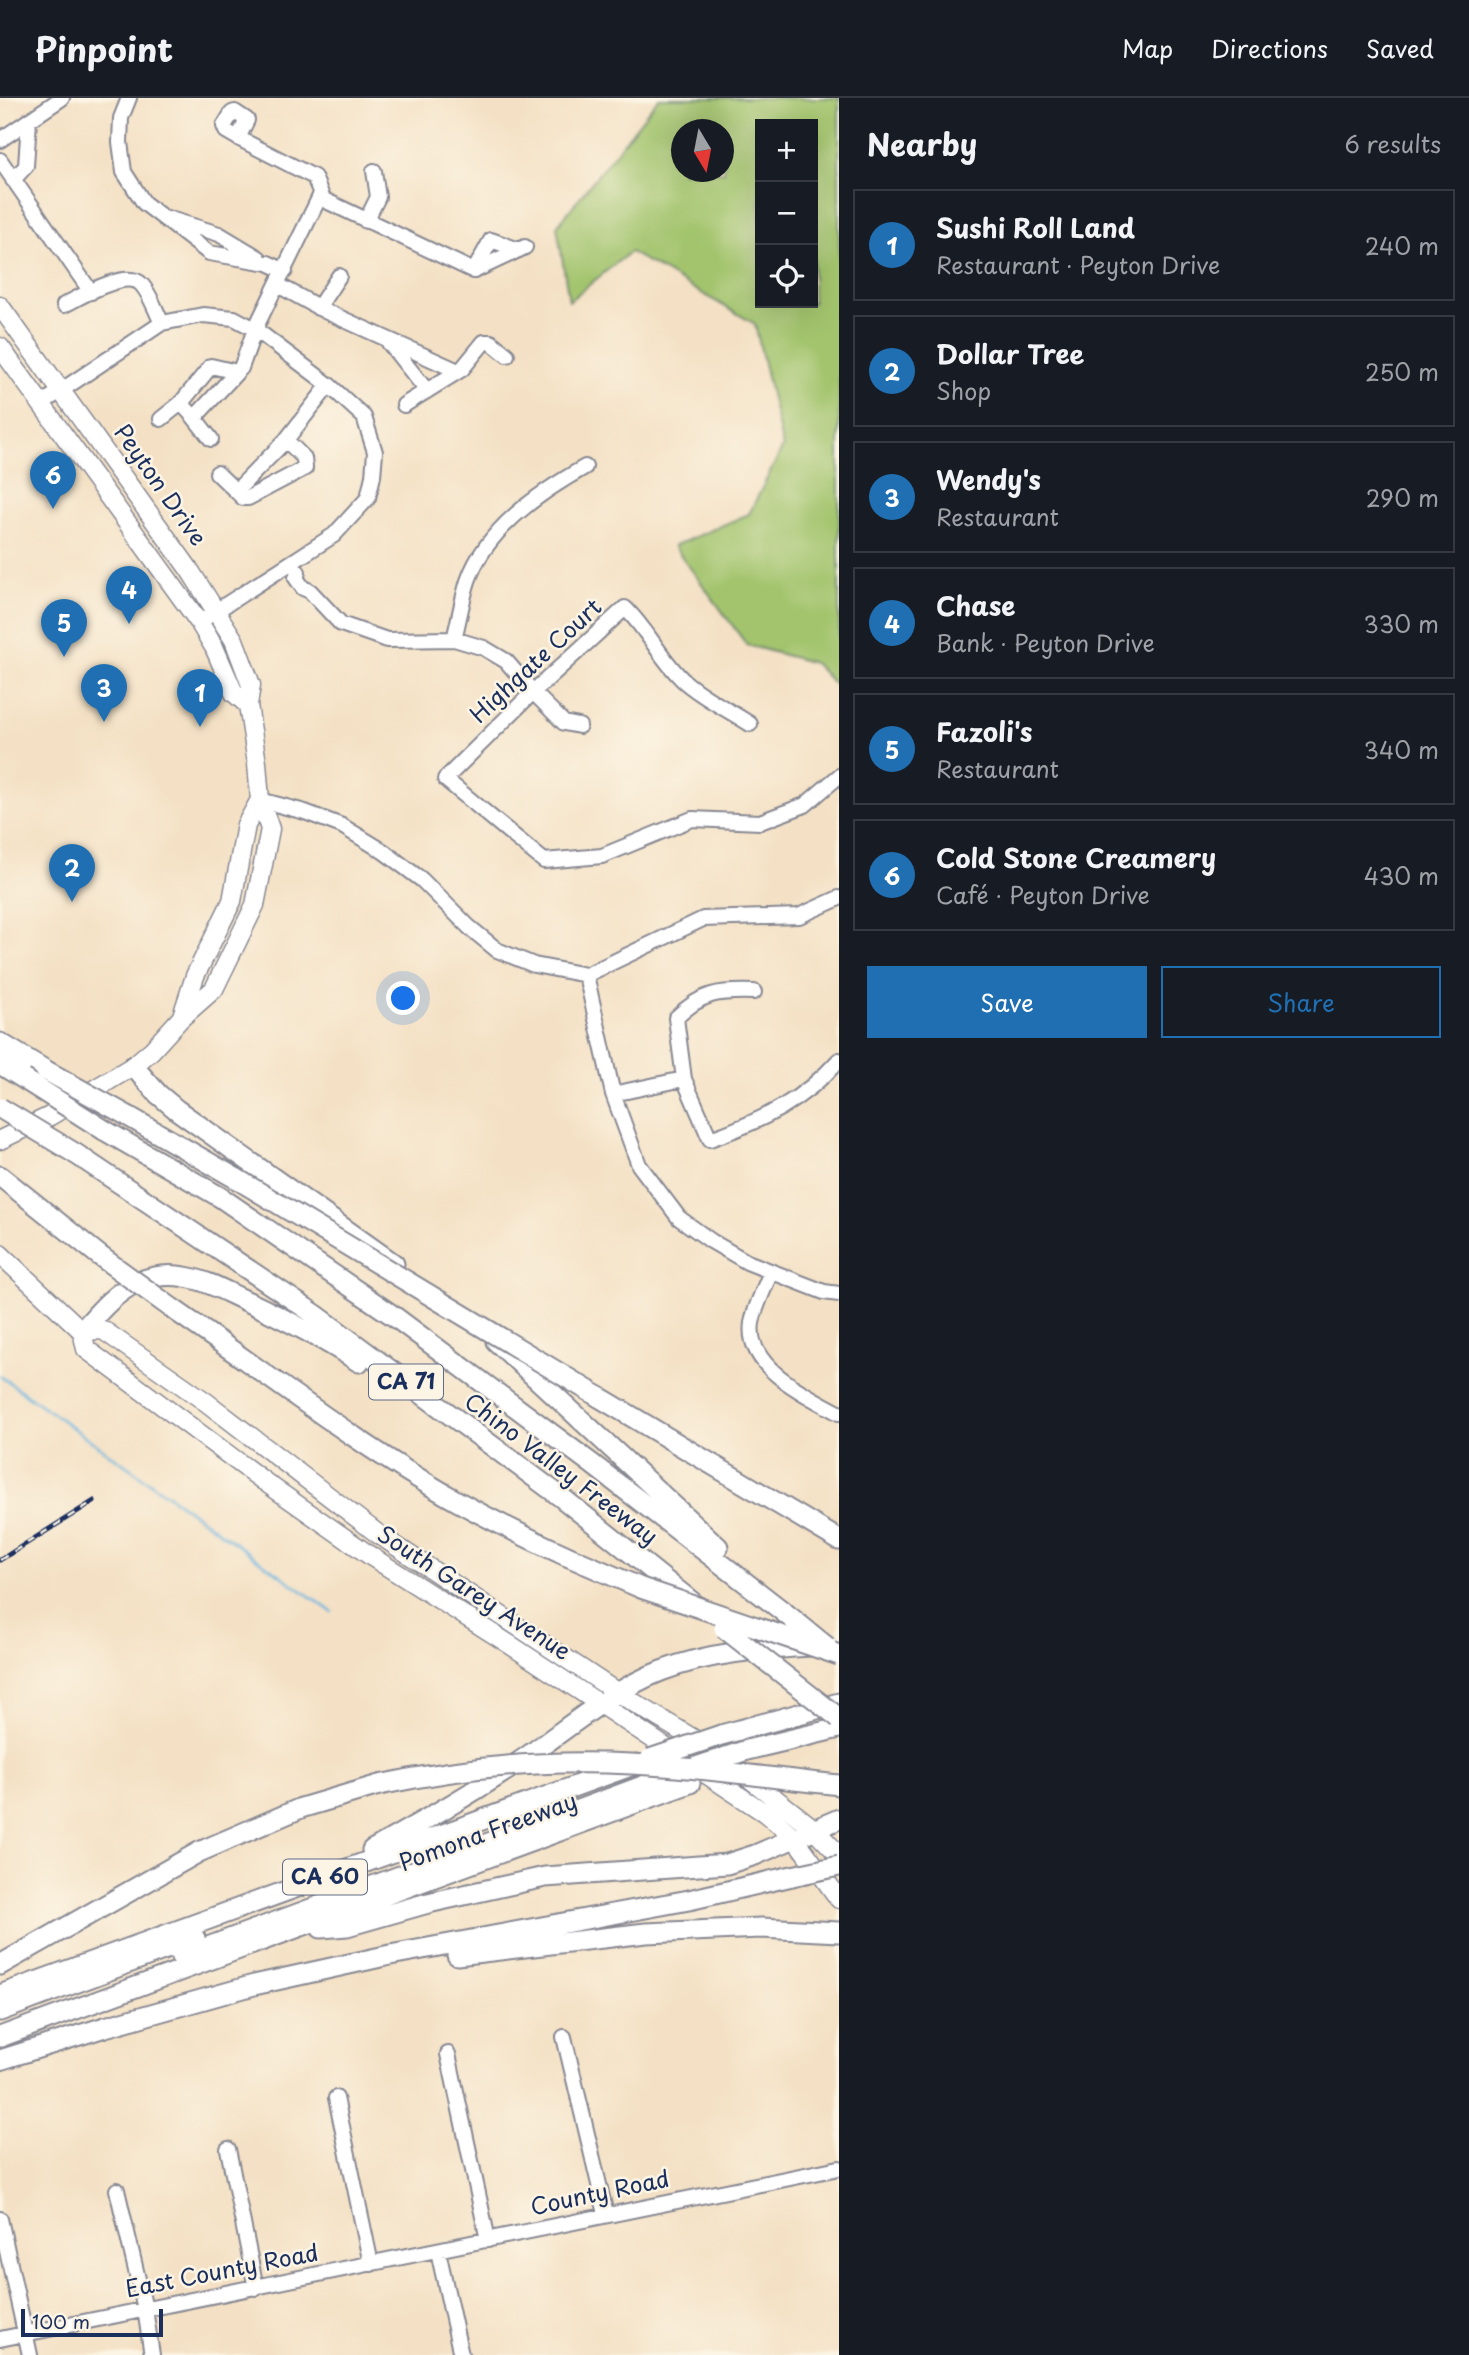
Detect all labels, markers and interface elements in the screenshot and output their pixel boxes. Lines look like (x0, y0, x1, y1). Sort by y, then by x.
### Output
text: Pinpoint (35, 23, 173, 73)
text: Map (1122, 30, 1173, 66)
text: Directions (1211, 30, 1328, 66)
text: Saved (1366, 30, 1434, 66)
north arrow (671, 119, 734, 182)
map controls (755, 119, 818, 308)
button: + (755, 119, 818, 182)
text: Nearby (867, 121, 977, 166)
text: 6 results (1345, 126, 1441, 161)
button: − (755, 182, 818, 245)
text: Sushi Roll Land (936, 208, 1135, 247)
text: 1 (887, 228, 898, 263)
text: 240 m (1365, 228, 1439, 263)
button: locate (755, 245, 818, 308)
text: Restaurant · Peyton Drive (936, 247, 1220, 282)
text: Dollar Tree (936, 334, 1084, 373)
text: 2 (884, 354, 900, 389)
text: 250 m (1365, 354, 1439, 389)
text: Shop (936, 373, 991, 408)
street label: Peyton Drive (106, 416, 216, 552)
pin: 6 (30, 451, 76, 509)
text: Wendy's (936, 460, 1041, 499)
text: 3 (884, 480, 900, 515)
text: 290 m (1366, 480, 1439, 515)
text: Restaurant (936, 499, 1059, 534)
pin: 4 (106, 566, 152, 624)
text: Chase (936, 586, 1015, 625)
street label: Highgate Court (461, 589, 609, 730)
pin: 5 (41, 599, 87, 657)
text: 4 (884, 606, 900, 641)
text: 330 m (1363, 606, 1439, 641)
text: Bank · Peyton Drive (936, 625, 1155, 660)
pin: 3 (81, 664, 127, 722)
pin: 1 (177, 669, 223, 727)
text: Fazoli's (936, 712, 1032, 751)
text: 5 (885, 732, 899, 767)
text: 340 m (1364, 732, 1439, 767)
text: Restaurant (936, 751, 1059, 786)
text: Cold Stone Creamery (936, 838, 1216, 877)
pin: 2 (49, 844, 95, 902)
text: 6 (884, 858, 900, 893)
text: 430 m (1364, 858, 1439, 893)
text: Café · Peyton Drive (936, 877, 1150, 912)
button: Save (867, 966, 1147, 1038)
button: Share (1161, 966, 1441, 1038)
your location (386, 981, 420, 1015)
road number: CA 71 (369, 1364, 443, 1400)
street label: Chino Valley Freeway (458, 1383, 666, 1552)
street label: South Garey Avenue (371, 1516, 578, 1668)
street label: Pomona Freeway (394, 1782, 581, 1879)
road number: CA 60 (283, 1860, 367, 1894)
street label: County Road (527, 2160, 672, 2223)
street label: East County Road (122, 2234, 321, 2305)
scale bar (21, 2306, 163, 2338)
text: 100 m (32, 2307, 90, 2335)

